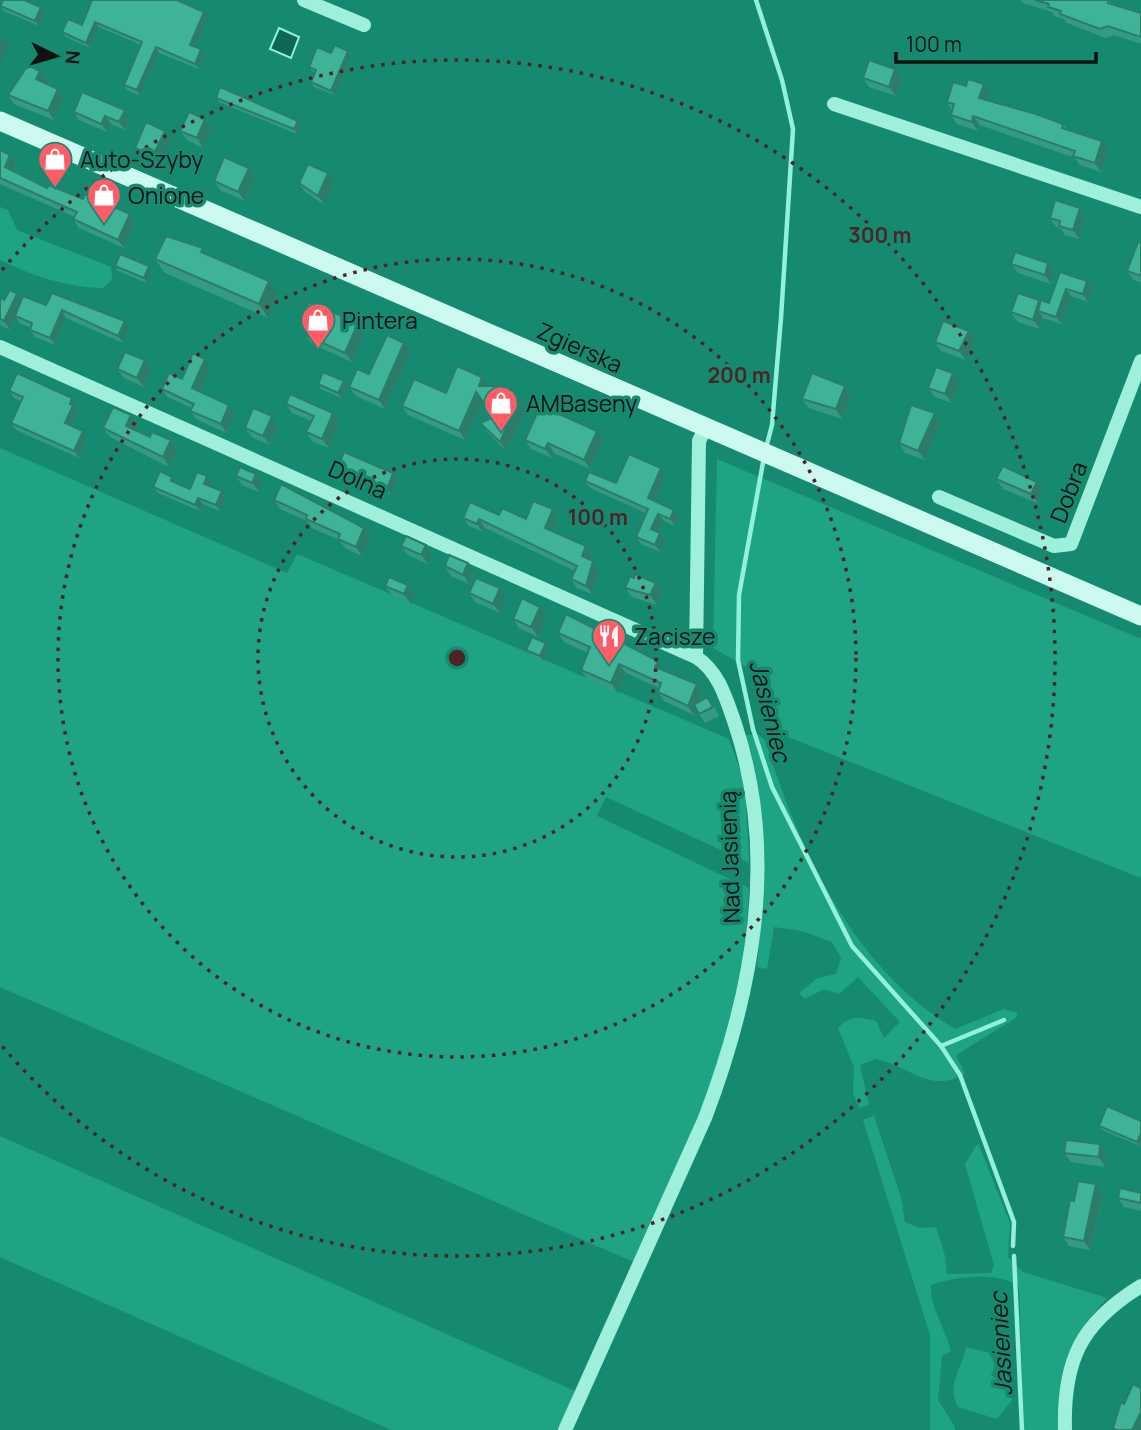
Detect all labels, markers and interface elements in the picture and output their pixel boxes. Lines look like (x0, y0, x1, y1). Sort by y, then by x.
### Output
north arrow (21, 21, 91, 91)
scale bar (896, 21, 1096, 65)
text: 100 m (906, 30, 962, 58)
text: N (59, 50, 86, 65)
shop icon: Auto-Szyby (36, 140, 74, 189)
place label: Auto-Szyby (80, 143, 204, 175)
shop icon: Onione (85, 176, 123, 225)
place label: Onione (128, 179, 204, 211)
text: 300 m (849, 221, 911, 249)
shop icon: Pintera (299, 301, 337, 350)
place label: Pintera (342, 304, 418, 336)
street label: Zgierska (532, 314, 628, 380)
text: 200 m (707, 361, 771, 389)
shop icon: AMBaseny (482, 384, 520, 433)
place label: AMBaseny (526, 387, 637, 419)
street label: Dolna (324, 452, 392, 506)
street label: Dobra (1042, 457, 1094, 527)
text: 100 m (568, 503, 628, 531)
restaurant icon: Zacisze (590, 617, 628, 666)
place label: Zacisze (634, 620, 715, 652)
centre of rings (445, 646, 469, 670)
water label: Jasieniec (742, 657, 800, 767)
street label: Nad Jasienią (711, 790, 747, 924)
water label: Jasieniec (981, 1290, 1019, 1397)

